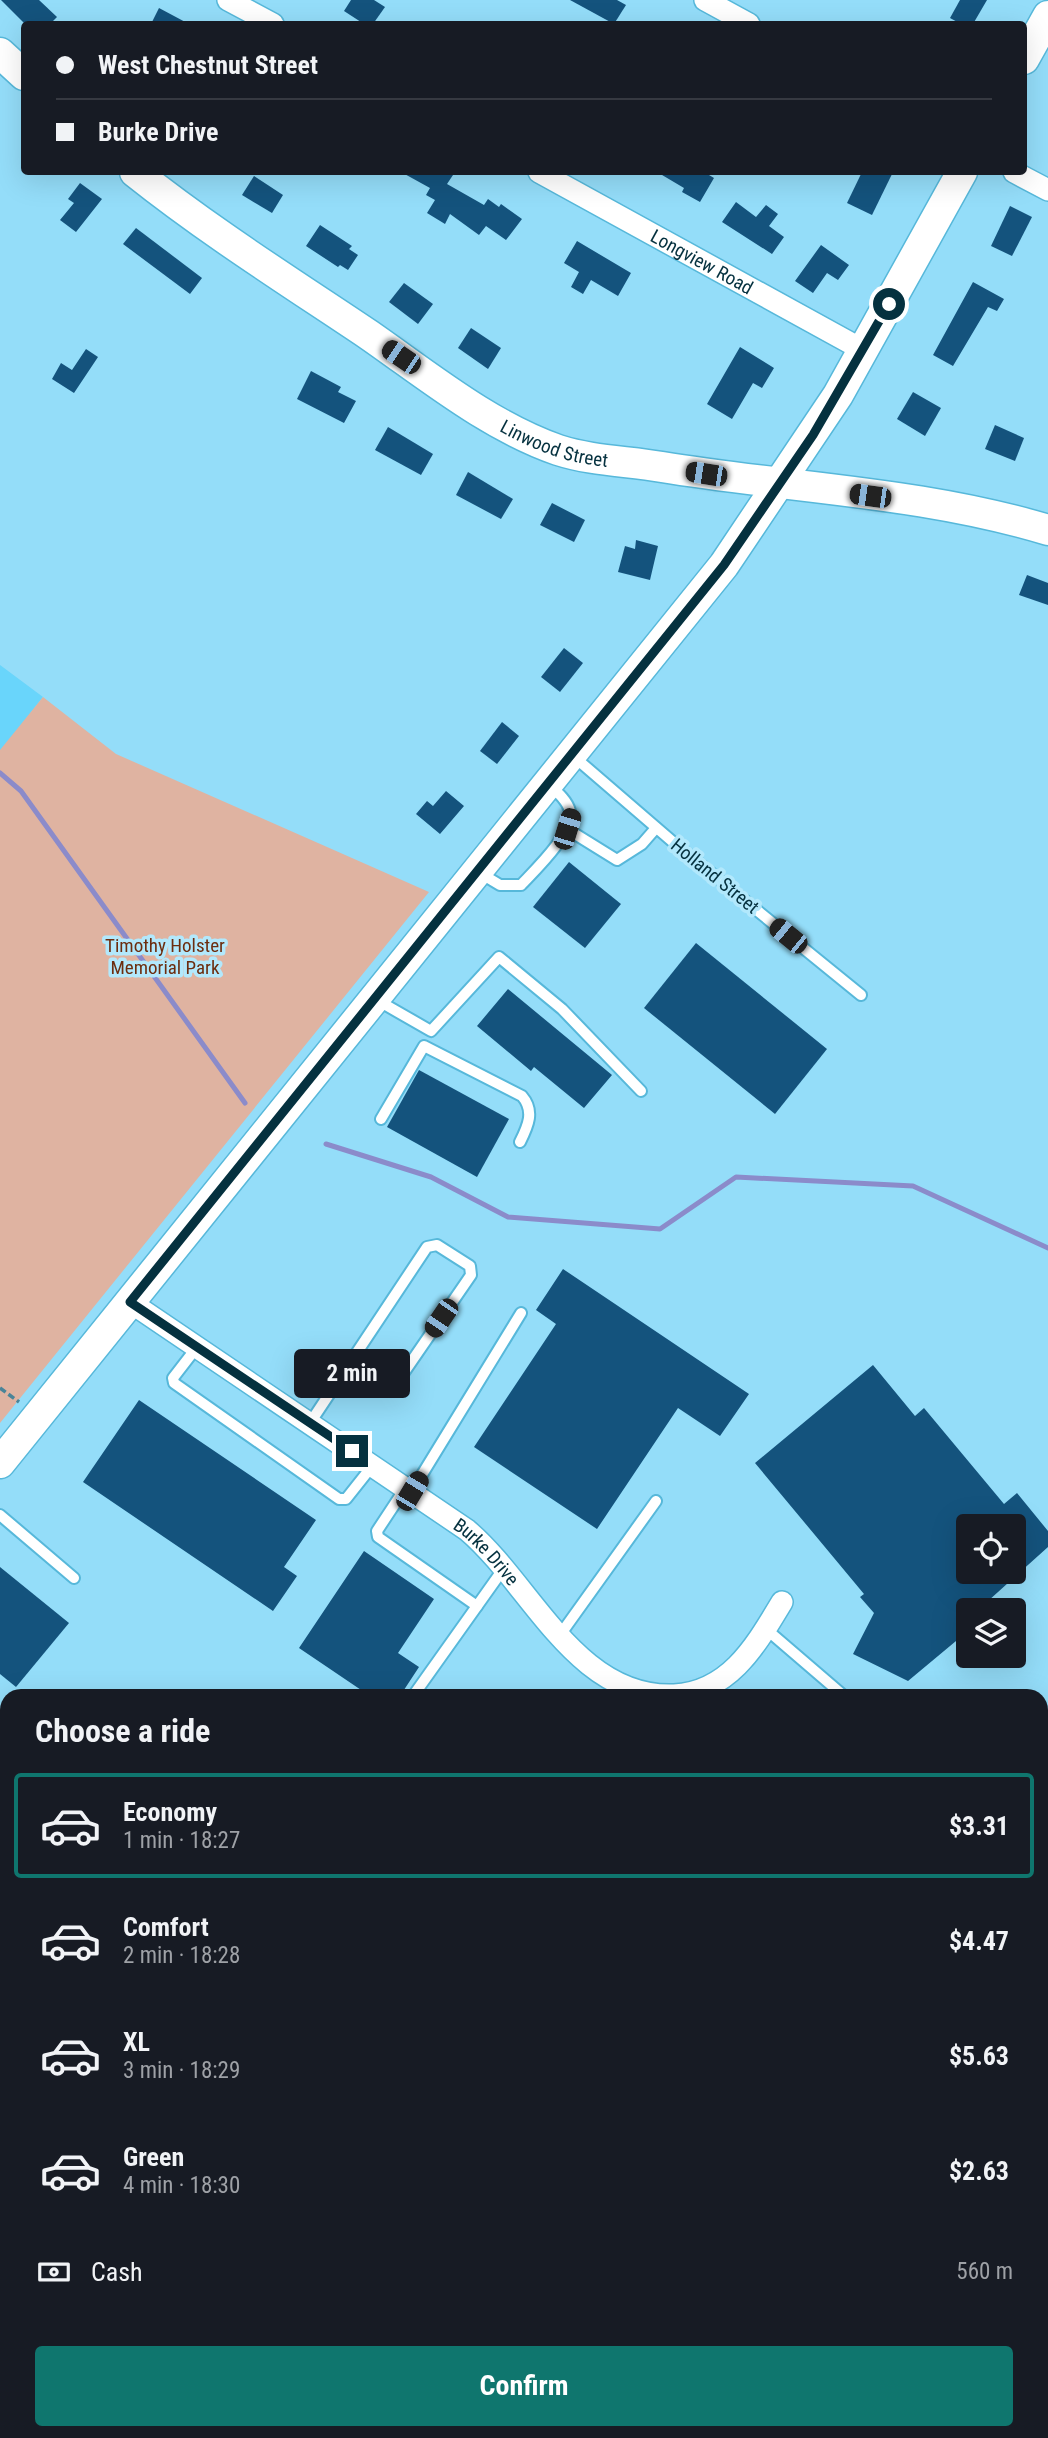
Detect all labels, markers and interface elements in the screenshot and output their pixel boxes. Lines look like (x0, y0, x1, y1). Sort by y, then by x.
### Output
text: West Chestnut Street (98, 50, 318, 80)
text: Burke Drive (98, 117, 218, 147)
street label: Longview Road (647, 224, 757, 299)
route start (873, 288, 905, 320)
car (378, 337, 425, 377)
street label: Linwood Street (497, 415, 609, 472)
car (684, 460, 729, 488)
car (848, 483, 893, 509)
car (551, 806, 584, 852)
street label: Holland Street (666, 834, 764, 918)
car (766, 915, 811, 957)
park label: Timothy Holster Memorial Park (105, 934, 225, 979)
car (421, 1295, 462, 1341)
callout: 2 min (294, 1350, 410, 1398)
text: 2 min (326, 1360, 378, 1387)
route end (336, 1435, 368, 1467)
car (393, 1468, 432, 1514)
street label: Burke Drive (449, 1513, 524, 1590)
map controls (956, 1514, 1026, 1668)
button: locate (956, 1514, 1026, 1584)
button: layers (956, 1598, 1026, 1668)
text: Choose a ride (35, 1712, 210, 1750)
icon: car (39, 1794, 102, 1857)
text: Economy (123, 1797, 217, 1827)
text: $3.31 (949, 1811, 1009, 1841)
text: 1 min · 18:27 (123, 1827, 240, 1854)
icon: car (39, 1909, 102, 1972)
text: Comfort (123, 1912, 209, 1942)
text: $4.47 (949, 1926, 1009, 1956)
text: 2 min · 18:28 (123, 1942, 240, 1969)
icon: car (39, 2024, 102, 2087)
text: XL (123, 2027, 150, 2057)
text: $5.63 (949, 2041, 1009, 2071)
text: 3 min · 18:29 (123, 2057, 240, 2084)
icon: car (39, 2139, 102, 2202)
text: Green (123, 2142, 184, 2172)
text: $2.63 (949, 2156, 1009, 2186)
text: 4 min · 18:30 (123, 2172, 240, 2199)
icon: cash (35, 2253, 73, 2291)
text: Cash (91, 2257, 143, 2287)
text: 560 m (956, 2258, 1013, 2285)
button: Confirm (35, 2346, 1013, 2426)

